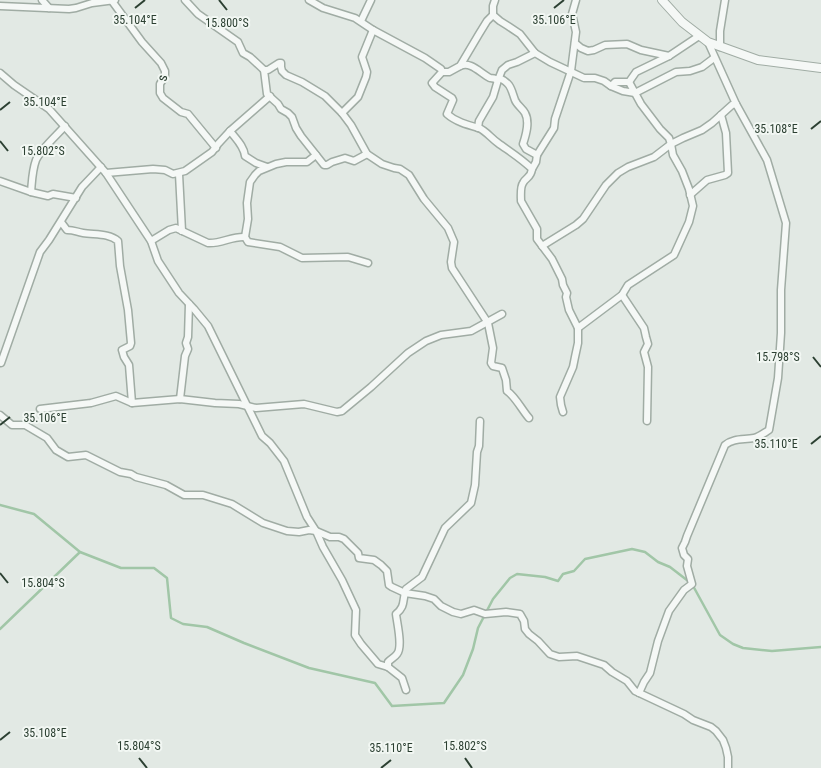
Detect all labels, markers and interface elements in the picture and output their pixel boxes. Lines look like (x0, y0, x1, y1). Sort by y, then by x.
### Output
text: 35.104°E (113, 13, 157, 27)
text: 35.106°E (532, 13, 576, 27)
text: 15.800°S (205, 16, 249, 30)
street label: s (154, 73, 170, 83)
text: 35.104°E (23, 95, 67, 109)
text: 35.108°E (754, 122, 798, 136)
text: 15.802°S (21, 144, 65, 158)
text: 15.798°S (756, 350, 800, 364)
text: 35.106°E (23, 411, 67, 425)
text: 35.110°E (754, 437, 798, 451)
text: 15.804°S (21, 576, 65, 590)
text: 35.108°E (23, 726, 67, 740)
text: 15.804°S (117, 739, 161, 753)
text: 15.802°S (443, 739, 487, 753)
text: 35.110°E (369, 741, 413, 755)

